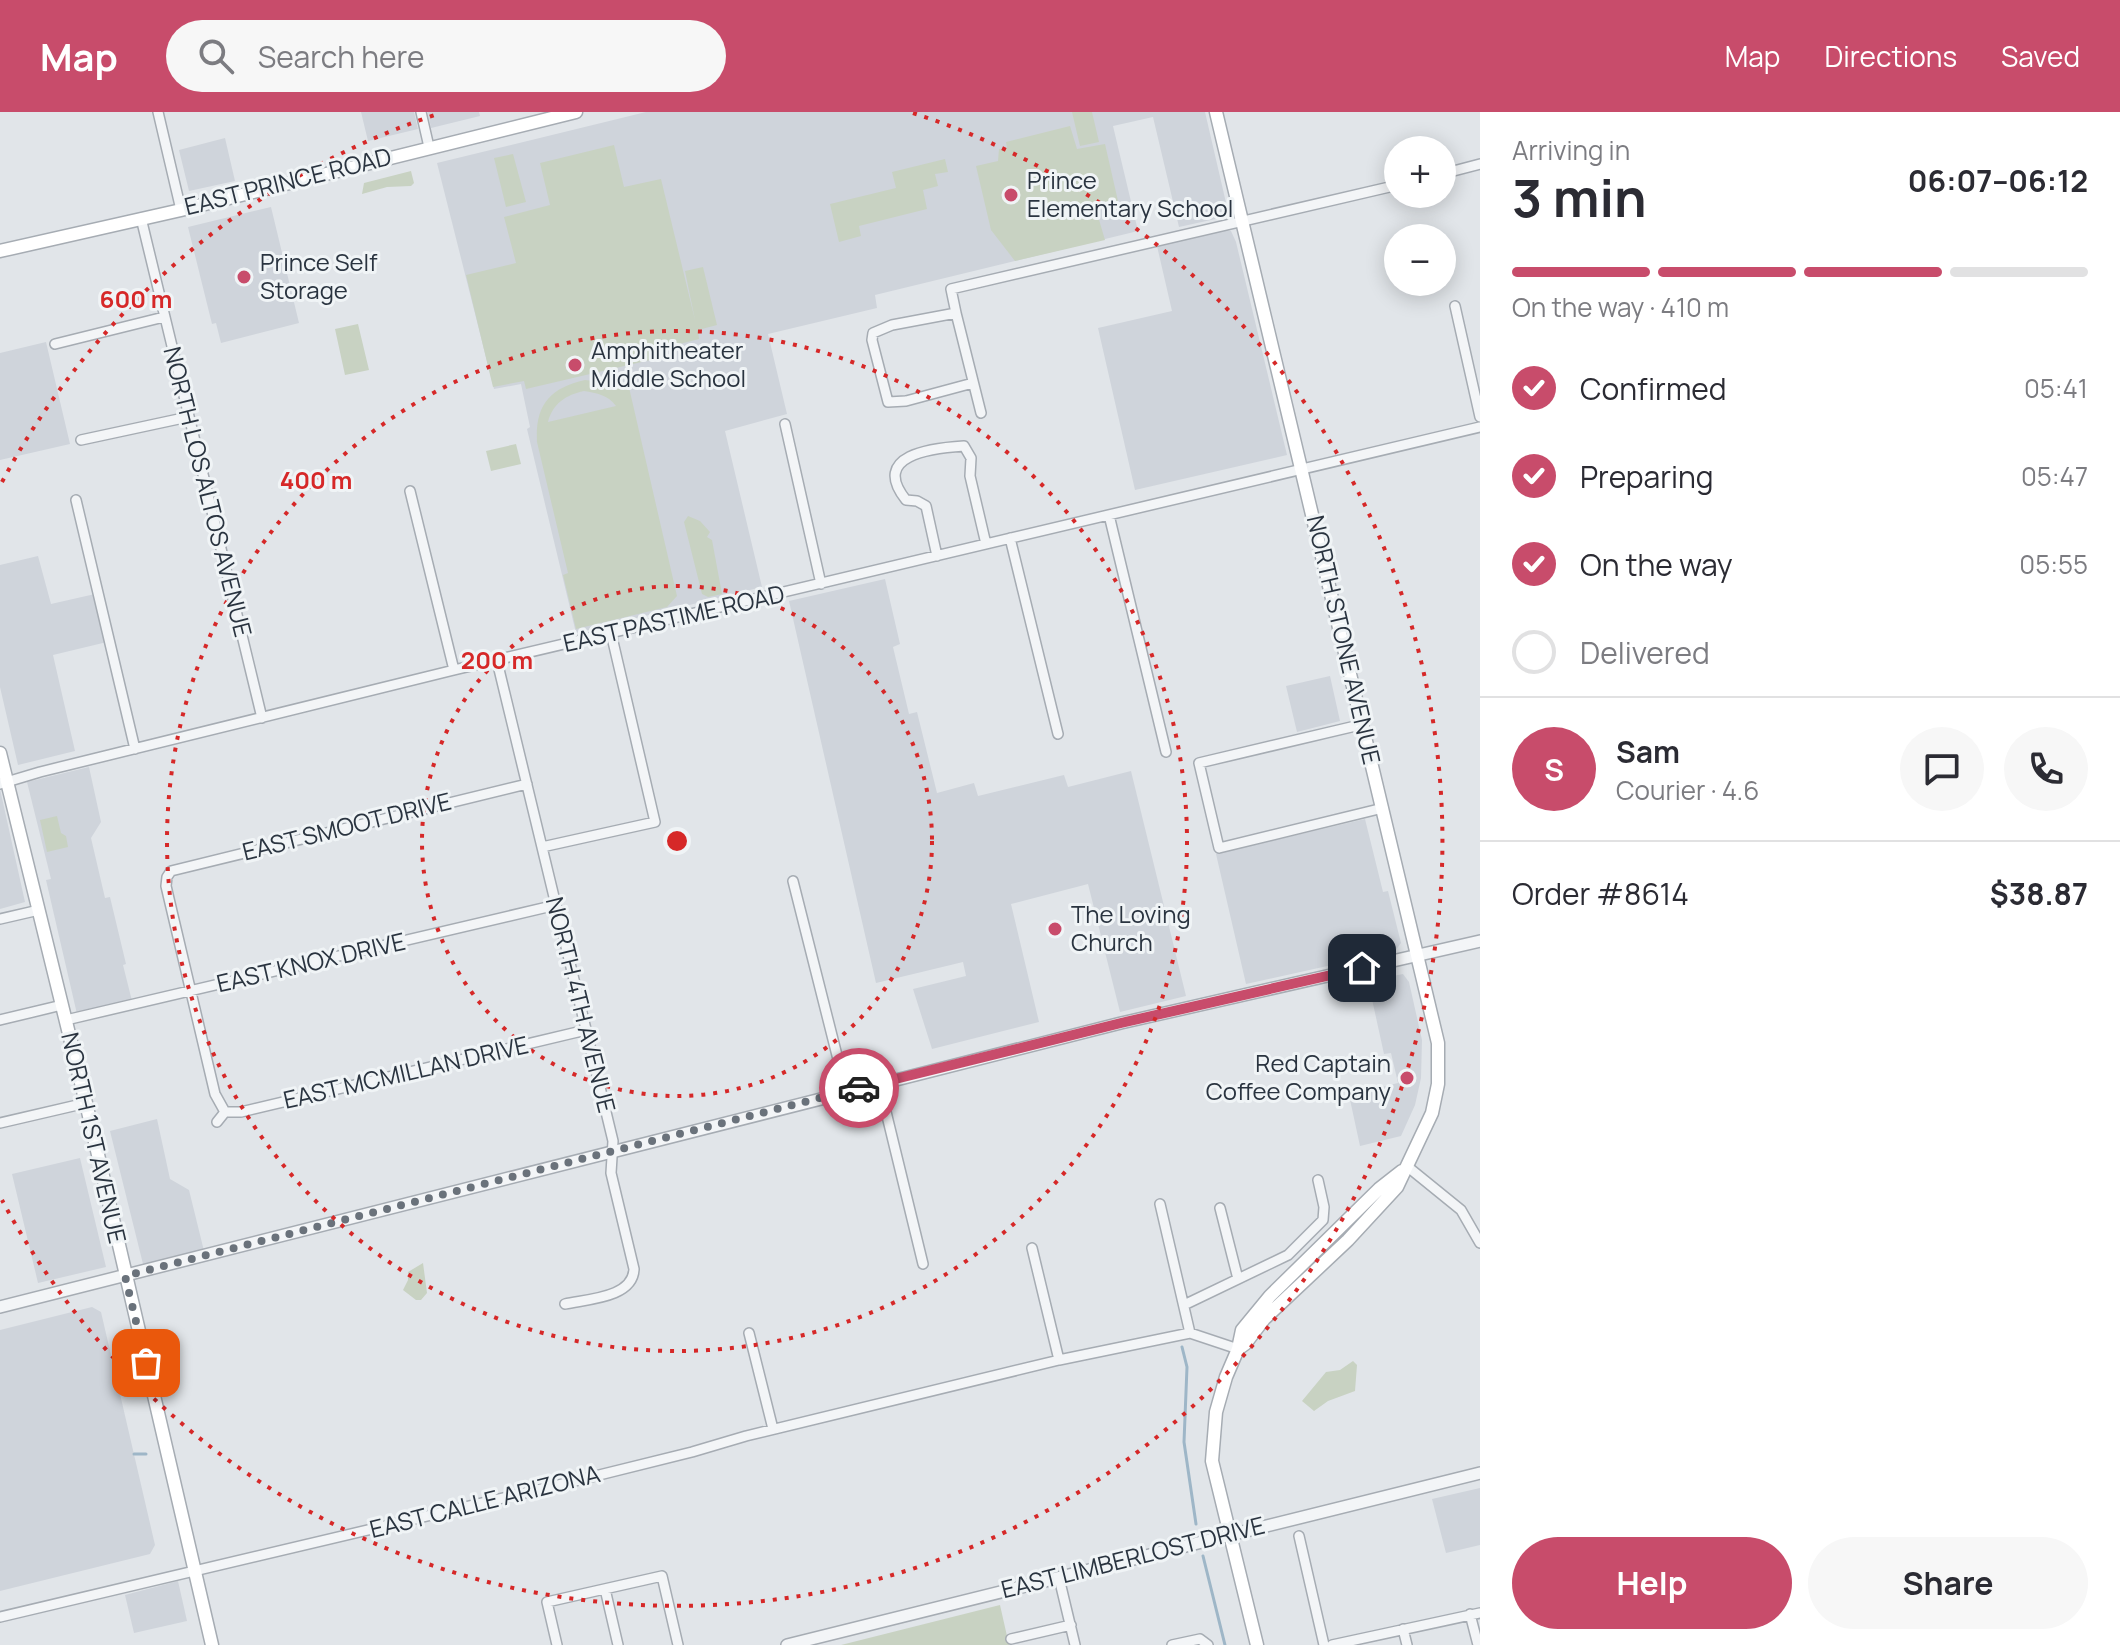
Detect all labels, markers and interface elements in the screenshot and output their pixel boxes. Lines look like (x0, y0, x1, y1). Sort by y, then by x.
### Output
search box (166, 20, 726, 92)
text: Map (40, 30, 118, 82)
icon: search (194, 34, 238, 78)
text: Search here (258, 36, 425, 77)
text: Map (1725, 37, 1780, 75)
text: Directions (1824, 37, 1957, 75)
text: Saved (2001, 37, 2080, 75)
text: Arriving in (1512, 132, 1630, 168)
map controls (1384, 136, 1456, 296)
button: + (1384, 136, 1456, 208)
street label: EAST PRINCE ROAD (181, 139, 395, 222)
text: 06:07–06:12 (1908, 160, 2088, 201)
text: 3 min (1512, 162, 1647, 233)
place label: Prince Elementary School (1027, 163, 1233, 224)
marker: Prince Elementary School (1002, 186, 1020, 204)
button: − (1384, 224, 1456, 296)
place label: Prince Self Storage (260, 245, 378, 306)
marker: Prince Self Storage (235, 268, 253, 286)
text: 600 m (100, 282, 172, 315)
text: On the way · 410 m (1512, 289, 1729, 325)
place label: Amphitheater Middle School (591, 333, 746, 394)
street label: NORTH LOS ALTOS AVENUE (156, 343, 261, 640)
marker: Amphitheater Middle School (566, 356, 584, 374)
icon: check (1512, 366, 1556, 410)
text: Confirmed (1580, 368, 1727, 409)
text: 05:41 (2024, 370, 2088, 406)
icon: check (1512, 454, 1556, 498)
text: Preparing (1580, 456, 1714, 497)
text: 05:47 (2021, 458, 2088, 494)
text: 400 m (280, 463, 352, 496)
street label: NORTH STONE AVENUE (1300, 512, 1389, 767)
icon: check (1512, 542, 1556, 586)
text: On the way (1580, 544, 1733, 585)
text: 05:55 (2019, 546, 2088, 582)
street label: EAST PASTIME ROAD (560, 576, 788, 659)
text: Delivered (1580, 632, 1710, 673)
text: 200 m (461, 643, 533, 676)
button: chat (1900, 727, 1984, 811)
button: phone (2004, 727, 2088, 811)
text: Sam (1616, 731, 1680, 772)
text: S (1544, 749, 1564, 790)
text: Courier · 4.6 (1616, 772, 1759, 808)
street label: EAST SMOOT DRIVE (239, 784, 455, 867)
centre of rings (663, 827, 691, 855)
text: Order #8614 (1512, 873, 1689, 914)
text: $38.87 (1990, 873, 2088, 914)
street label: NORTH 4TH AVENUE (539, 893, 624, 1116)
place label: The Loving Church (1071, 897, 1191, 958)
marker: The Loving Church (1046, 920, 1064, 938)
street label: EAST KNOX DRIVE (213, 924, 408, 999)
pin (1328, 934, 1396, 1002)
icon: home (1340, 946, 1384, 990)
street label: EAST MCMILLAN DRIVE (280, 1027, 531, 1116)
street label: NORTH 1ST AVENUE (54, 1029, 135, 1246)
place label: Red Captain Coffee Company (1206, 1046, 1391, 1107)
courier (819, 1048, 899, 1128)
icon: car (837, 1066, 881, 1110)
marker: Red Captain Coffee Company (1398, 1069, 1416, 1087)
pin (112, 1329, 180, 1397)
icon: bag (124, 1341, 168, 1385)
street label: EAST CALLE ARIZONA (366, 1456, 603, 1545)
street label: EAST LIMBERLOST DRIVE (997, 1508, 1268, 1605)
button: Help (1512, 1537, 1792, 1629)
button: Share (1808, 1537, 2088, 1629)

